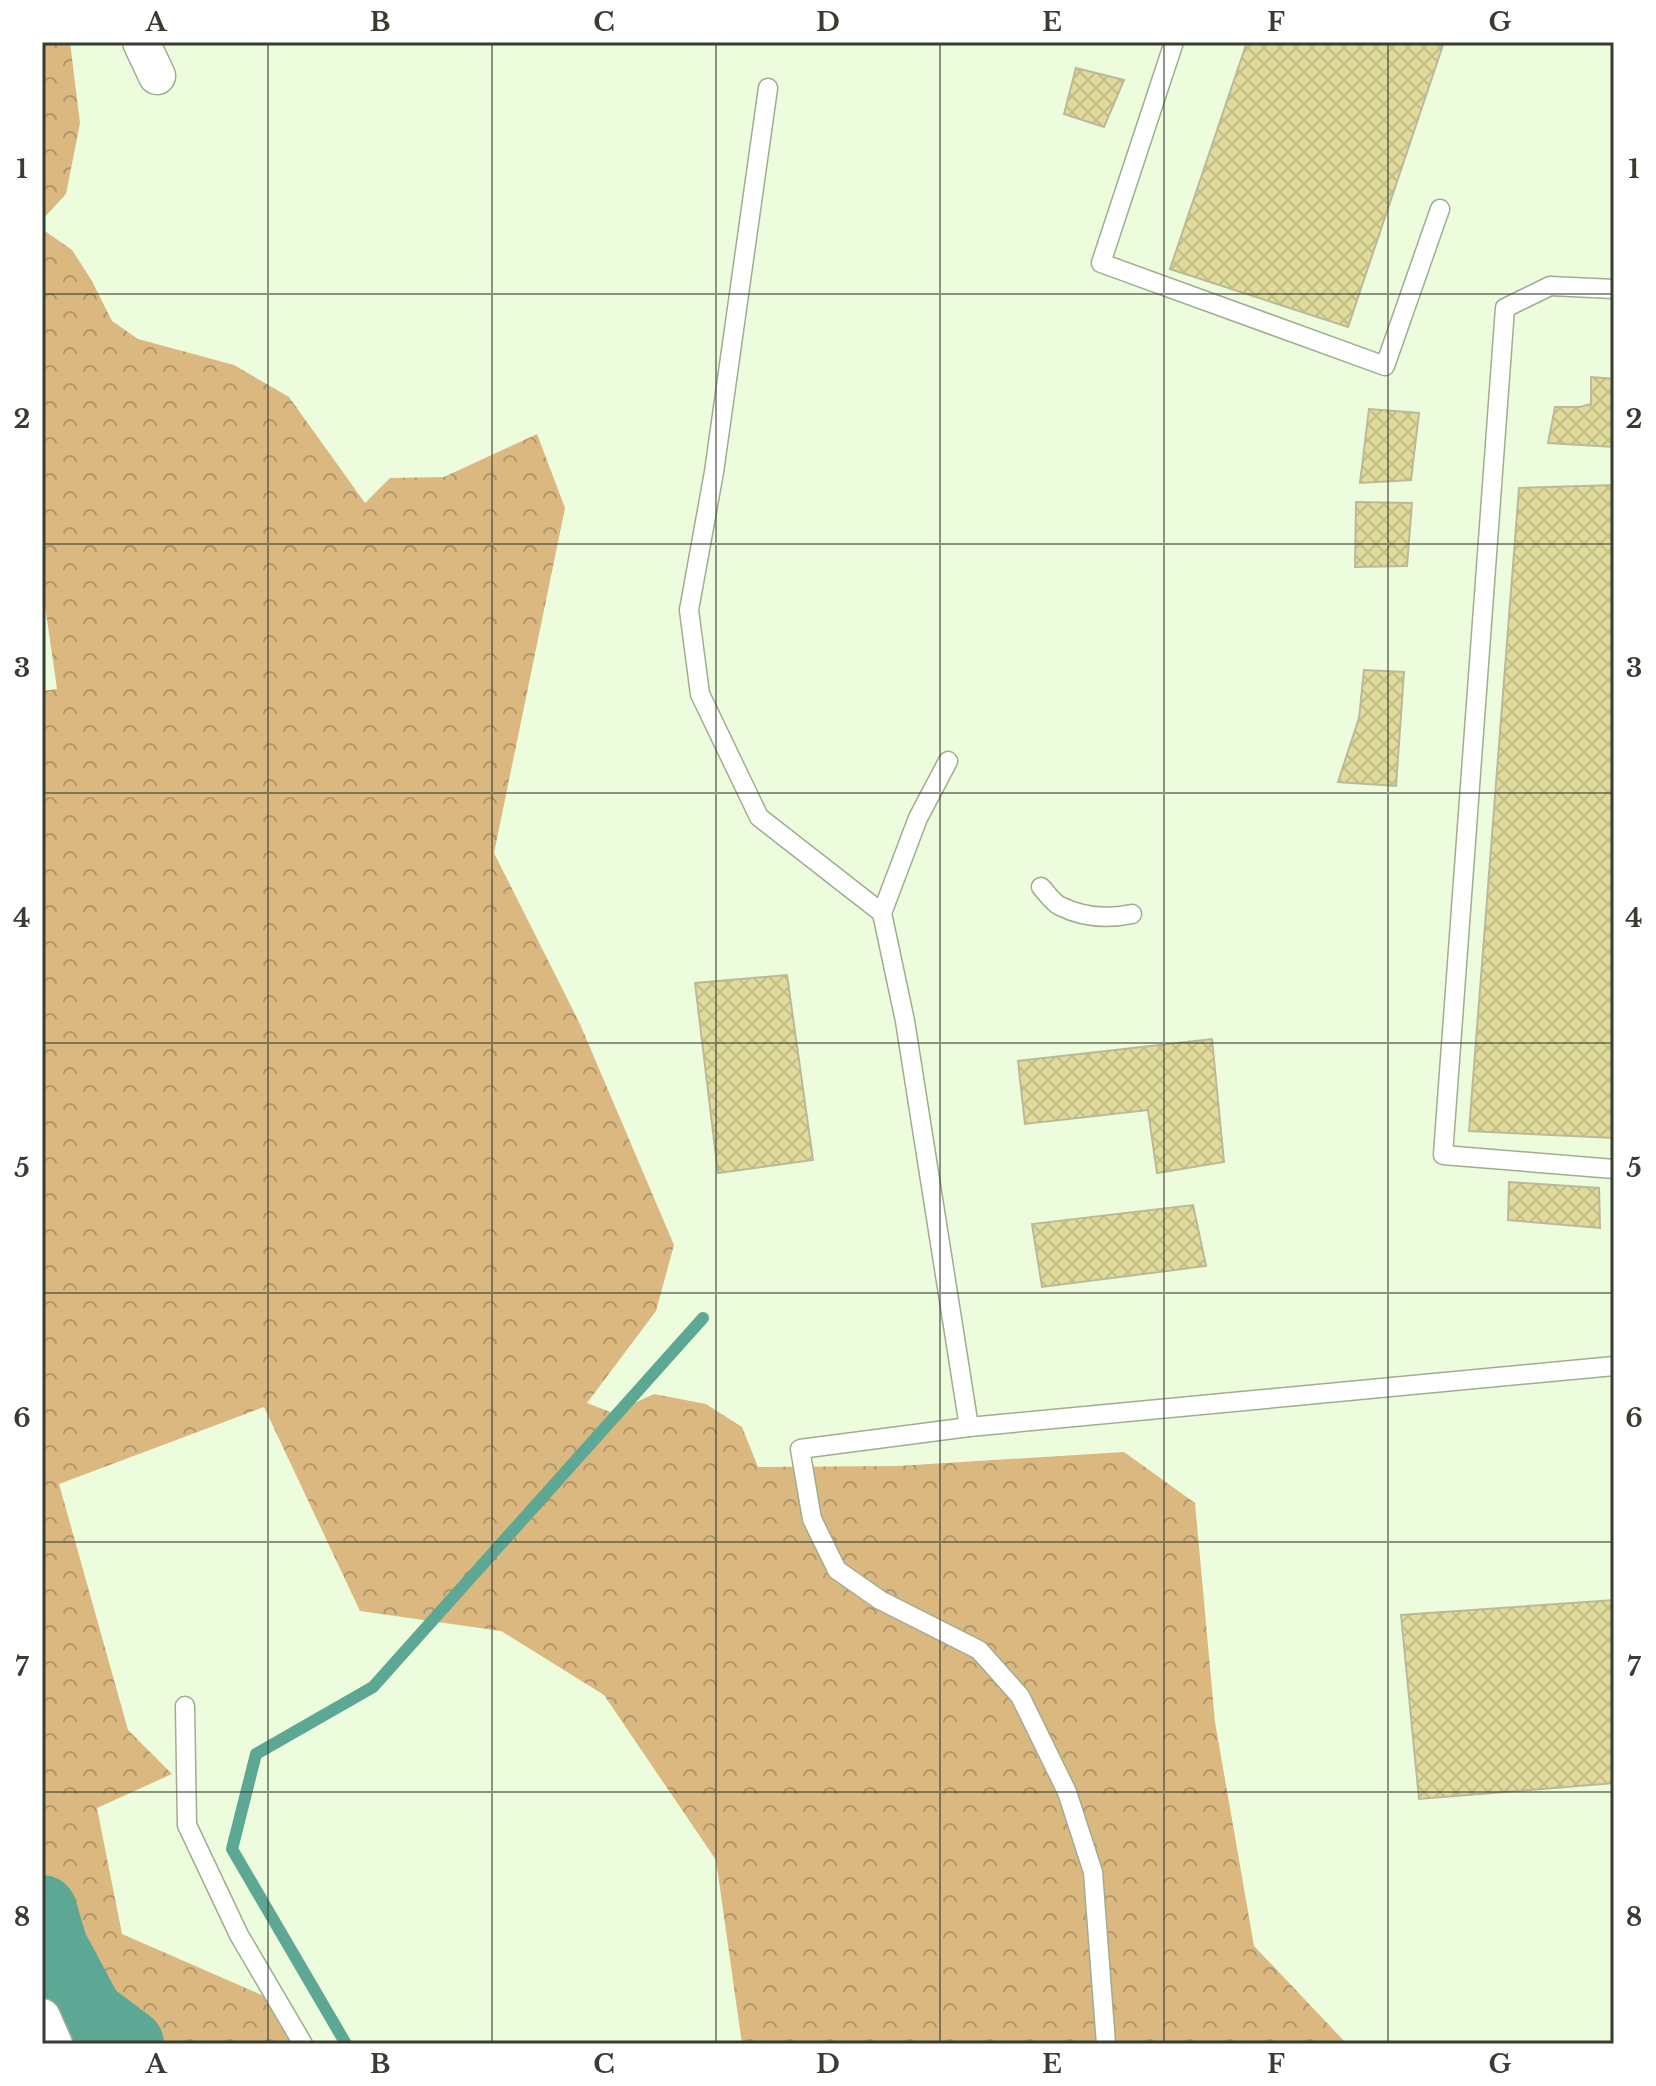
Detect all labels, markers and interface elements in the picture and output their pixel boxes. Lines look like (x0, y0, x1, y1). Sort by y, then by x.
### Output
text: A (144, 6, 167, 38)
text: B (370, 6, 390, 38)
text: C (593, 6, 615, 38)
text: D (816, 6, 840, 38)
text: E (1042, 6, 1062, 38)
text: F (1267, 6, 1285, 38)
text: G (1489, 6, 1512, 38)
text: 1 (16, 153, 28, 185)
text: 1 (1628, 153, 1640, 185)
text: 2 (14, 403, 30, 435)
text: 2 (1626, 403, 1642, 435)
text: 3 (14, 652, 30, 684)
text: 3 (1626, 652, 1642, 684)
text: 4 (13, 902, 31, 934)
text: 4 (1625, 902, 1643, 934)
text: 5 (14, 1152, 30, 1184)
text: 5 (1626, 1152, 1642, 1184)
text: 6 (13, 1402, 31, 1434)
text: 6 (1625, 1402, 1643, 1434)
text: 7 (15, 1651, 29, 1683)
text: 7 (1627, 1651, 1641, 1683)
text: 8 (14, 1901, 30, 1933)
text: 8 (1626, 1901, 1642, 1933)
text: A (144, 2048, 167, 2080)
text: B (370, 2048, 390, 2080)
text: C (593, 2048, 615, 2080)
text: D (816, 2048, 840, 2080)
text: E (1042, 2048, 1062, 2080)
text: F (1267, 2048, 1285, 2080)
text: G (1489, 2048, 1512, 2080)

